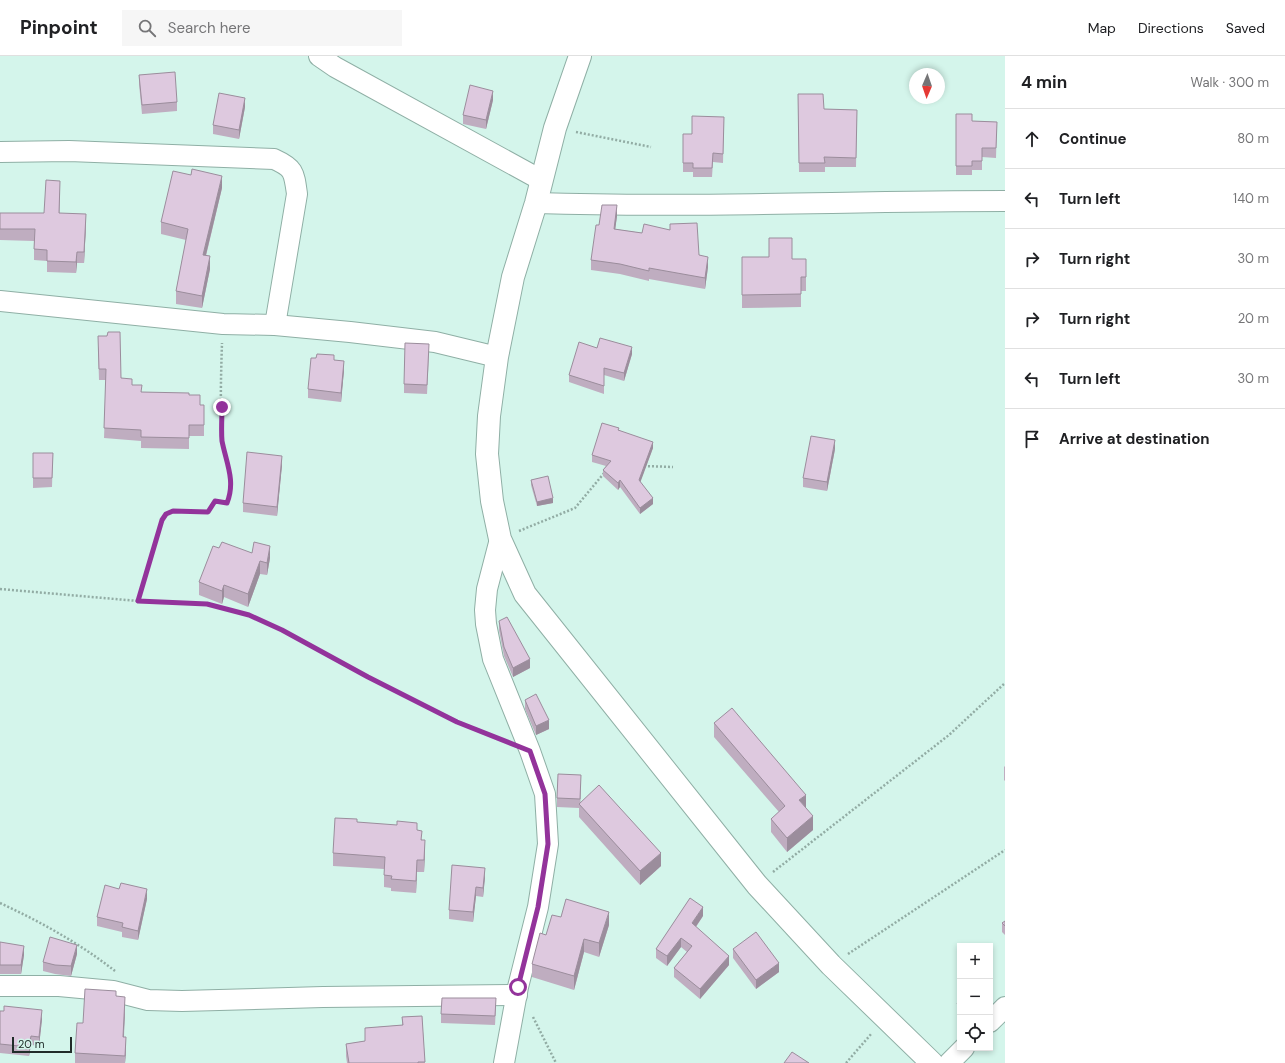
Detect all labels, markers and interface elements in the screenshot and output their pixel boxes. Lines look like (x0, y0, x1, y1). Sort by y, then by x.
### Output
search box (122, 10, 402, 46)
text: Pinpoint (20, 15, 98, 40)
icon: search (136, 17, 158, 39)
text: Search here (168, 18, 251, 38)
text: Map (1088, 19, 1116, 37)
text: Directions (1138, 19, 1204, 37)
text: Saved (1226, 19, 1265, 37)
north arrow (909, 68, 945, 104)
text: 4 min (1021, 71, 1067, 93)
text: Walk · 300 m (1191, 74, 1269, 91)
icon: ahead (1021, 128, 1043, 150)
text: Continue (1059, 129, 1127, 149)
text: 80 m (1237, 130, 1269, 147)
icon: left (1021, 188, 1043, 210)
text: Turn left (1059, 189, 1120, 209)
text: 140 m (1233, 190, 1269, 207)
icon: right (1021, 248, 1043, 270)
text: Turn right (1059, 249, 1130, 269)
text: 30 m (1237, 250, 1269, 267)
icon: right (1021, 308, 1043, 330)
text: Turn right (1059, 309, 1130, 329)
text: 20 m (1238, 310, 1269, 327)
icon: left (1021, 368, 1043, 390)
text: Turn left (1059, 369, 1120, 389)
text: 30 m (1237, 370, 1269, 387)
route end (213, 398, 231, 416)
icon: arrive (1021, 428, 1043, 450)
text: Arrive at destination (1059, 429, 1210, 449)
map controls (957, 943, 993, 1051)
button: + (957, 943, 993, 979)
route start (509, 978, 527, 996)
button: − (957, 979, 993, 1015)
button: locate (957, 1015, 993, 1051)
scale bar (12, 1035, 72, 1054)
text: 20 m (18, 1037, 44, 1051)

